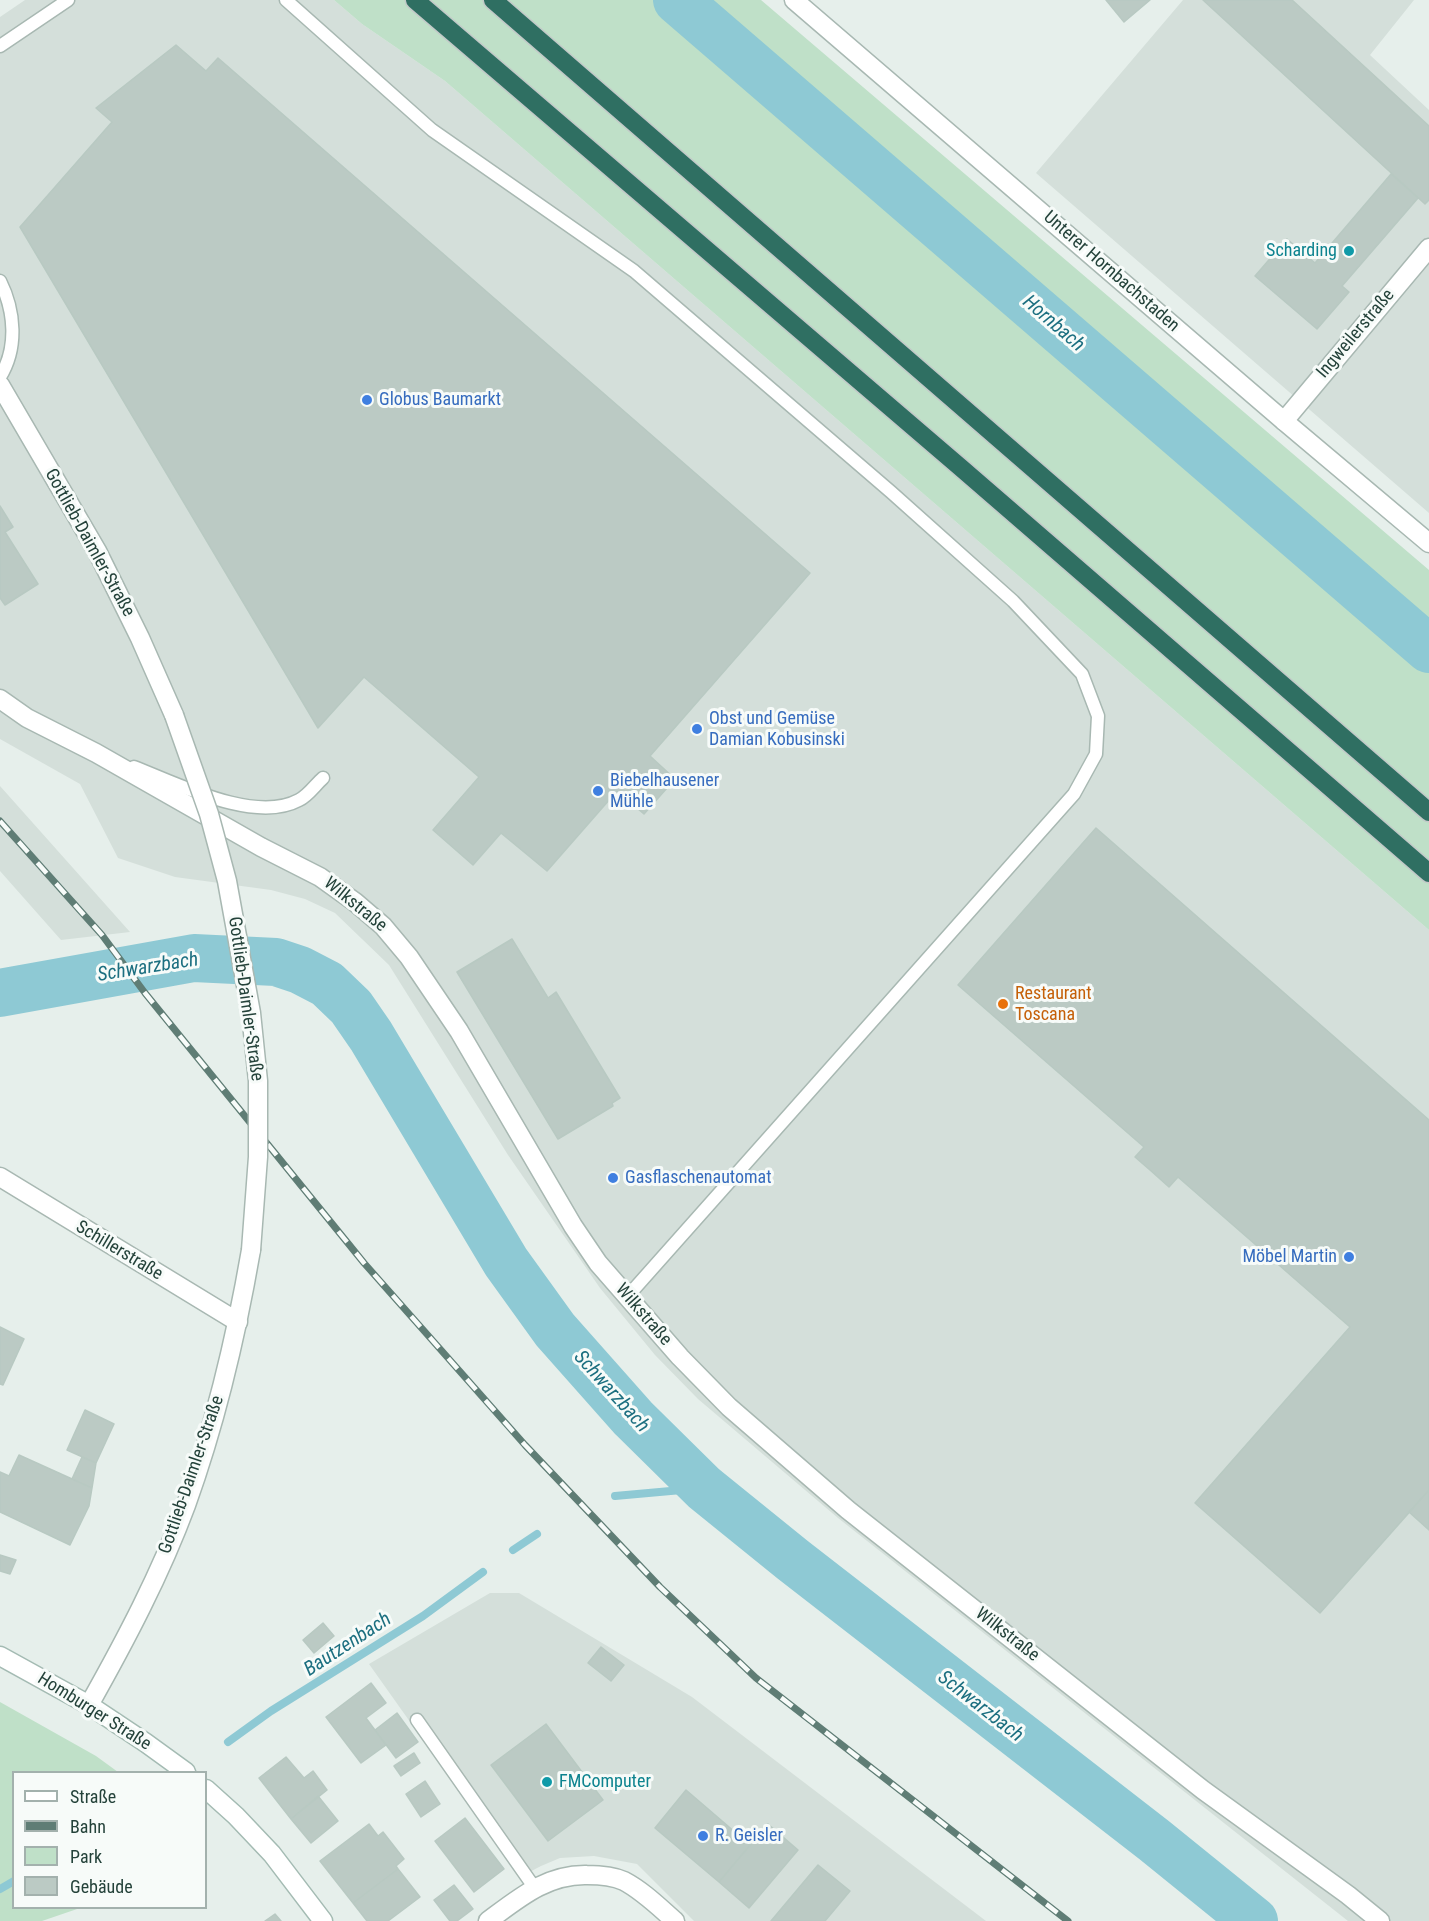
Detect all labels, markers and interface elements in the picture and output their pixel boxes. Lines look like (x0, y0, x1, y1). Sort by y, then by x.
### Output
street label: Unterer Hornbachstaden (1039, 207, 1183, 337)
place label: Scharding (1266, 240, 1337, 262)
marker: Scharding (1342, 244, 1356, 258)
street label: Ingweilerstraße (1313, 285, 1399, 383)
water label: Hornbach (1017, 291, 1089, 357)
place label: Globus Baumarkt (379, 389, 501, 411)
marker: Globus Baumarkt (360, 393, 374, 407)
street label: Gottlieb-Daimler-Straße (39, 465, 139, 621)
place label: Obst und Gemüse Damian Kobusinski (709, 708, 845, 750)
marker: Obst und Gemüse Damian Kobusinski (690, 722, 704, 736)
place label: Biebelhausener Mühle (610, 770, 719, 812)
marker: Biebelhausener Mühle (591, 784, 605, 798)
street label: Wilkstraße (319, 873, 391, 937)
street label: Gottlieb-Daimler-Straße (223, 915, 267, 1083)
water label: Schwarzbach (96, 948, 200, 988)
place label: Restaurant Toscana (1015, 983, 1092, 1026)
marker: Restaurant Toscana (996, 997, 1010, 1011)
place label: Gasflaschenautomat (625, 1167, 772, 1189)
marker: Gasflaschenautomat (606, 1171, 620, 1185)
street label: Schillerstraße (72, 1217, 166, 1285)
place label: Möbel Martin (1242, 1246, 1337, 1268)
marker: Möbel Martin (1342, 1250, 1356, 1264)
street label: Wilkstraße (610, 1280, 676, 1350)
water label: Schwarzbach (568, 1346, 654, 1438)
street label: Gottlieb-Daimler-Straße (155, 1393, 229, 1557)
street label: Wilkstraße (971, 1603, 1043, 1667)
water label: Bautzenbach (300, 1608, 396, 1682)
water label: Schwarzbach (932, 1666, 1028, 1748)
street label: Homburger Straße (33, 1668, 155, 1756)
legend (12, 1771, 207, 1909)
place label: FMComputer (559, 1771, 651, 1793)
marker: FMComputer (540, 1775, 554, 1789)
text: Straße (70, 1786, 116, 1807)
text: Bahn (70, 1816, 106, 1837)
place label: R. Geisler (715, 1825, 783, 1847)
marker: R. Geisler (696, 1829, 710, 1843)
text: Park (70, 1846, 102, 1867)
text: Gebäude (70, 1876, 133, 1897)

